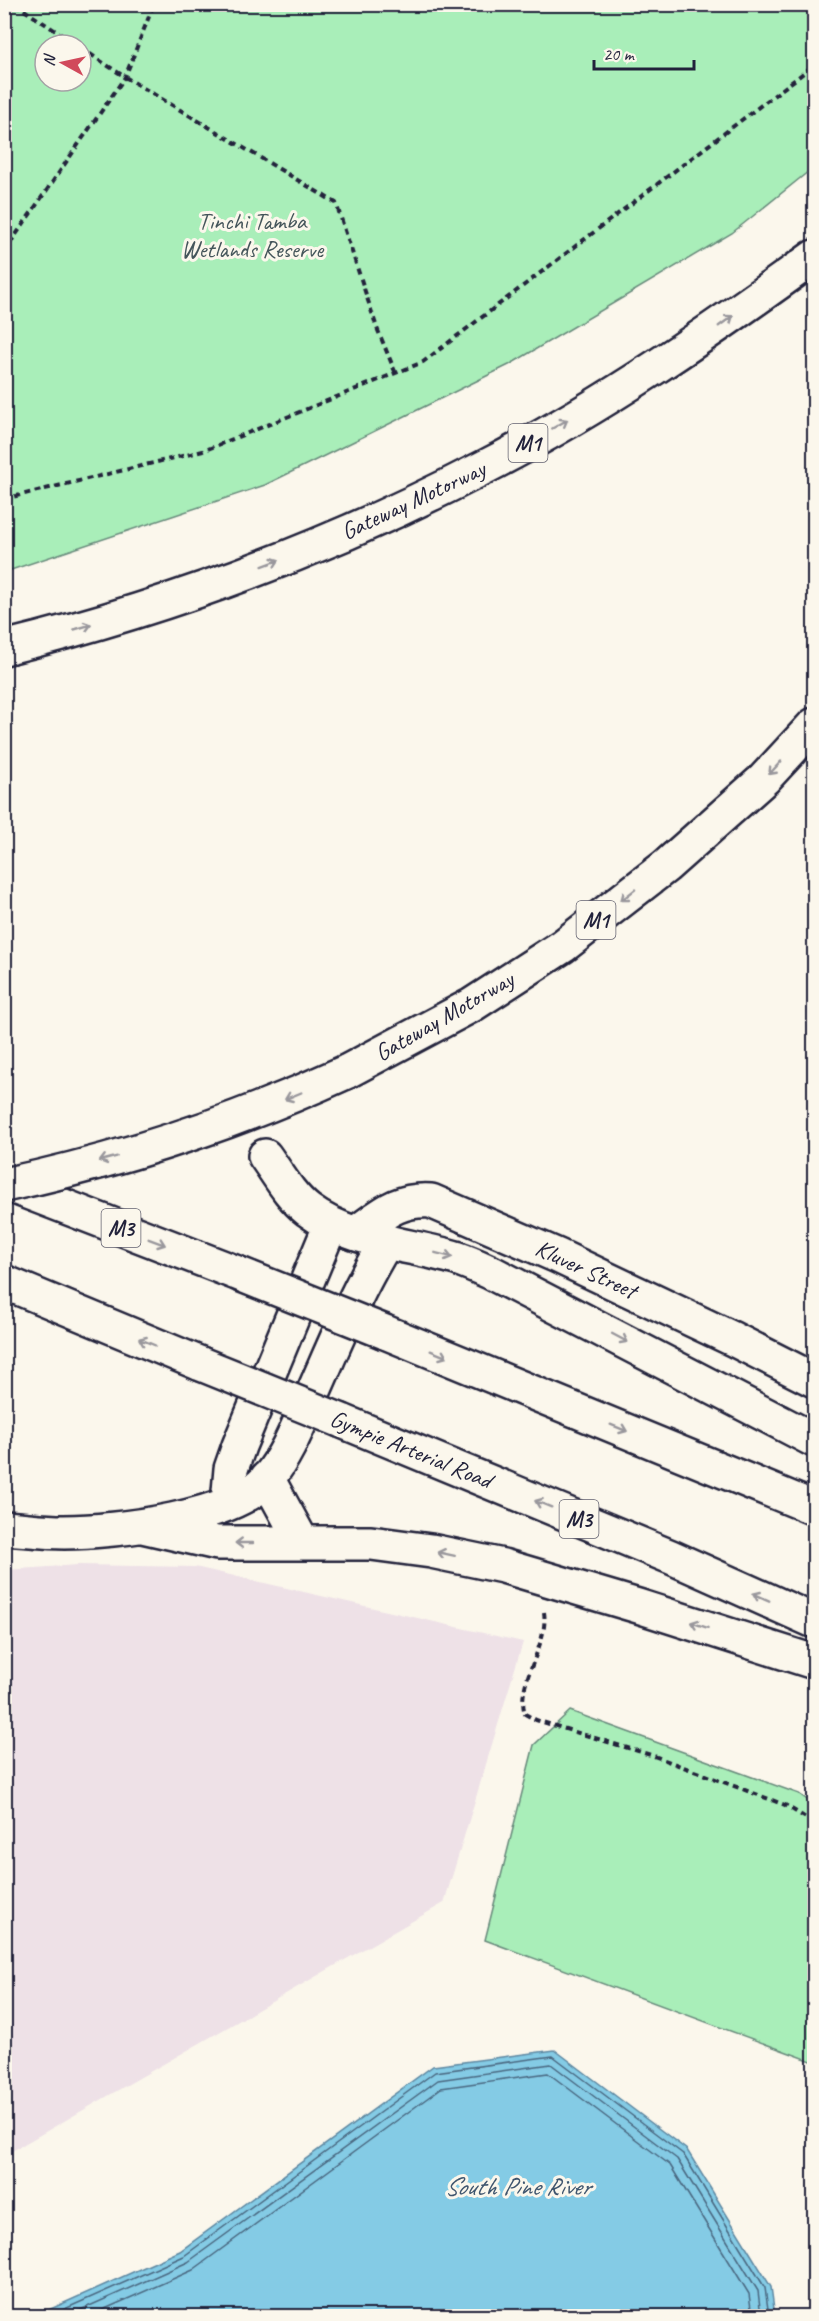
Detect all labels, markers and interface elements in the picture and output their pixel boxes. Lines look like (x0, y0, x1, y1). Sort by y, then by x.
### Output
north arrow (33, 33, 93, 93)
scale bar (594, 33, 694, 71)
text: 20 m (603, 43, 636, 65)
text: N (39, 52, 60, 67)
park label: Tinchi Tamba Wetlands Reserve (181, 206, 325, 264)
one-way arrow (717, 315, 733, 328)
one-way arrow (551, 418, 568, 430)
road number: M1 (508, 424, 548, 462)
street label: Gateway Motorway (336, 453, 491, 546)
one-way arrow (261, 557, 280, 568)
one-way arrow (73, 620, 92, 632)
one-way arrow (767, 760, 782, 775)
one-way arrow (620, 889, 636, 902)
road number: M1 (576, 901, 616, 939)
street label: Gateway Motorway (369, 963, 520, 1068)
one-way arrow (284, 1091, 302, 1102)
one-way arrow (99, 1153, 118, 1165)
road number: M3 (102, 1209, 140, 1247)
street label: Kluver Street (531, 1233, 644, 1307)
one-way arrow (147, 1237, 166, 1248)
one-way arrow (434, 1250, 453, 1262)
one-way arrow (610, 1333, 628, 1344)
one-way arrow (139, 1336, 157, 1347)
one-way arrow (429, 1349, 447, 1360)
street label: Gympie Arterial Road (326, 1403, 499, 1496)
one-way arrow (610, 1423, 628, 1434)
one-way arrow (534, 1498, 553, 1509)
road number: M3 (560, 1500, 598, 1538)
one-way arrow (234, 1537, 254, 1548)
one-way arrow (436, 1548, 456, 1559)
one-way arrow (752, 1591, 771, 1602)
one-way arrow (690, 1619, 709, 1630)
water label: South Pine River (444, 2170, 593, 2203)

